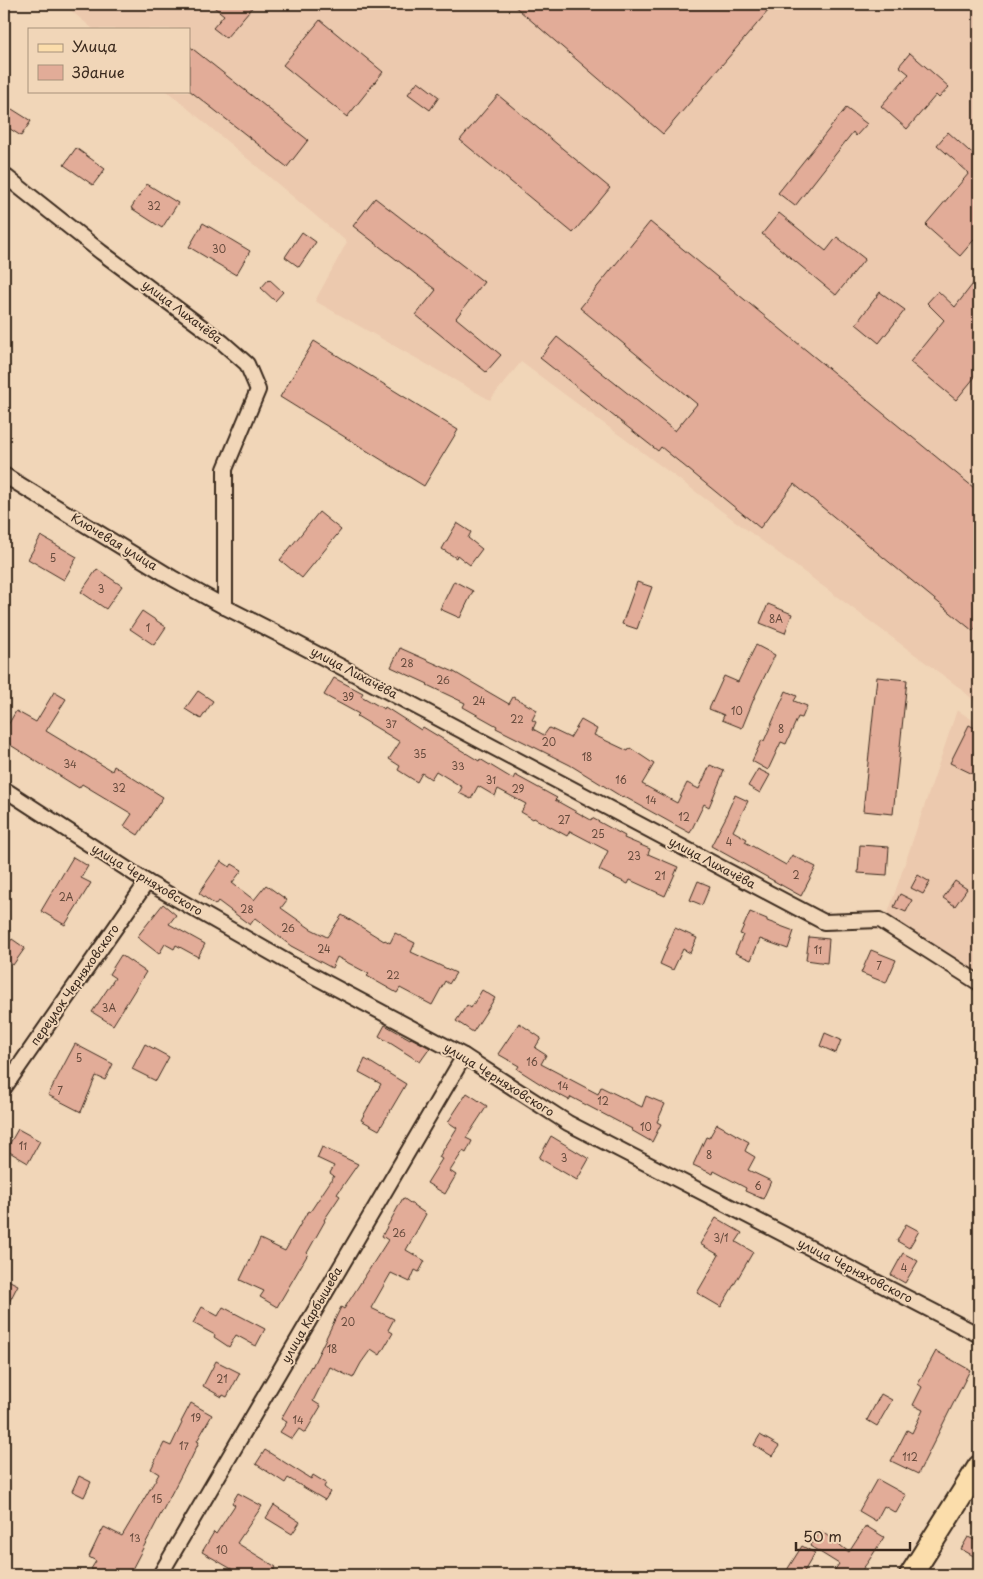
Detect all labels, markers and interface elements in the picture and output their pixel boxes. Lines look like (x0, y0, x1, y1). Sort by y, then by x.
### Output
legend (28, 28, 190, 92)
text: Улица (72, 34, 117, 57)
text: Здание (72, 60, 125, 83)
house number: 32 (147, 198, 161, 213)
house number: 30 (212, 241, 226, 256)
street label: улица Лихачёва (139, 275, 227, 348)
street label: Ключевая улица (68, 508, 161, 574)
house number: 5 (50, 550, 56, 565)
house number: 3 (98, 581, 104, 596)
house number: 8А (769, 611, 783, 626)
house number: 1 (146, 620, 150, 635)
street label: улица Лихачёва (308, 642, 402, 703)
house number: 28 (400, 655, 414, 670)
house number: 26 (436, 672, 450, 687)
house number: 39 (342, 689, 354, 704)
house number: 24 (472, 693, 486, 708)
house number: 10 (731, 703, 743, 718)
house number: 22 (510, 711, 524, 726)
house number: 37 (385, 716, 398, 731)
house number: 8 (778, 721, 784, 736)
house number: 20 (542, 734, 556, 749)
house number: 35 (414, 746, 426, 761)
house number: 18 (582, 749, 592, 764)
house number: 34 (63, 756, 77, 771)
house number: 33 (451, 758, 465, 773)
house number: 31 (486, 772, 496, 787)
house number: 16 (615, 772, 627, 787)
house number: 32 (112, 780, 126, 795)
house number: 29 (512, 781, 525, 796)
house number: 14 (645, 792, 657, 807)
house number: 12 (678, 809, 690, 824)
house number: 27 (558, 812, 571, 827)
house number: 25 (591, 826, 605, 841)
street label: улица Лихачёва (666, 832, 760, 893)
house number: 4 (726, 834, 733, 849)
street label: улица Черняховского (89, 839, 207, 920)
house number: 23 (627, 848, 641, 863)
house number: 2 (792, 867, 800, 882)
house number: 21 (654, 868, 666, 883)
house number: 2А (59, 889, 74, 904)
house number: 28 (240, 901, 254, 916)
street label: переулок Черняховского (25, 920, 123, 1049)
house number: 26 (281, 920, 295, 935)
house number: 24 (317, 941, 331, 956)
house number: 11 (814, 942, 822, 957)
house number: 7 (876, 958, 882, 973)
house number: 22 (386, 967, 400, 982)
house number: 3А (102, 1000, 116, 1015)
street label: улица Черняховского (441, 1038, 558, 1121)
house number: 5 (76, 1050, 82, 1065)
house number: 16 (526, 1054, 538, 1069)
house number: 14 (557, 1078, 569, 1093)
house number: 7 (57, 1083, 63, 1098)
house number: 12 (597, 1093, 609, 1108)
house number: 10 (640, 1119, 652, 1134)
house number: 11 (19, 1138, 27, 1153)
house number: 8 (706, 1147, 712, 1162)
house number: 3 (561, 1150, 567, 1165)
house number: 6 (754, 1178, 762, 1193)
house number: 26 (392, 1225, 406, 1240)
house number: 3/1 (713, 1230, 729, 1245)
street label: улица Черняховского (795, 1233, 916, 1307)
house number: 4 (901, 1260, 908, 1275)
street label: улица Карбышева (276, 1263, 346, 1366)
house number: 20 (341, 1314, 355, 1329)
house number: 18 (327, 1341, 337, 1356)
house number: 21 (216, 1371, 228, 1386)
house number: 19 (191, 1410, 201, 1425)
house number: 14 (292, 1412, 304, 1427)
house number: 17 (179, 1438, 190, 1453)
house number: 112 (902, 1449, 918, 1464)
house number: 15 (152, 1491, 162, 1506)
scale bar (796, 1519, 909, 1551)
text: 50 m (803, 1524, 842, 1547)
house number: 13 (129, 1530, 141, 1545)
house number: 10 (216, 1542, 228, 1557)

